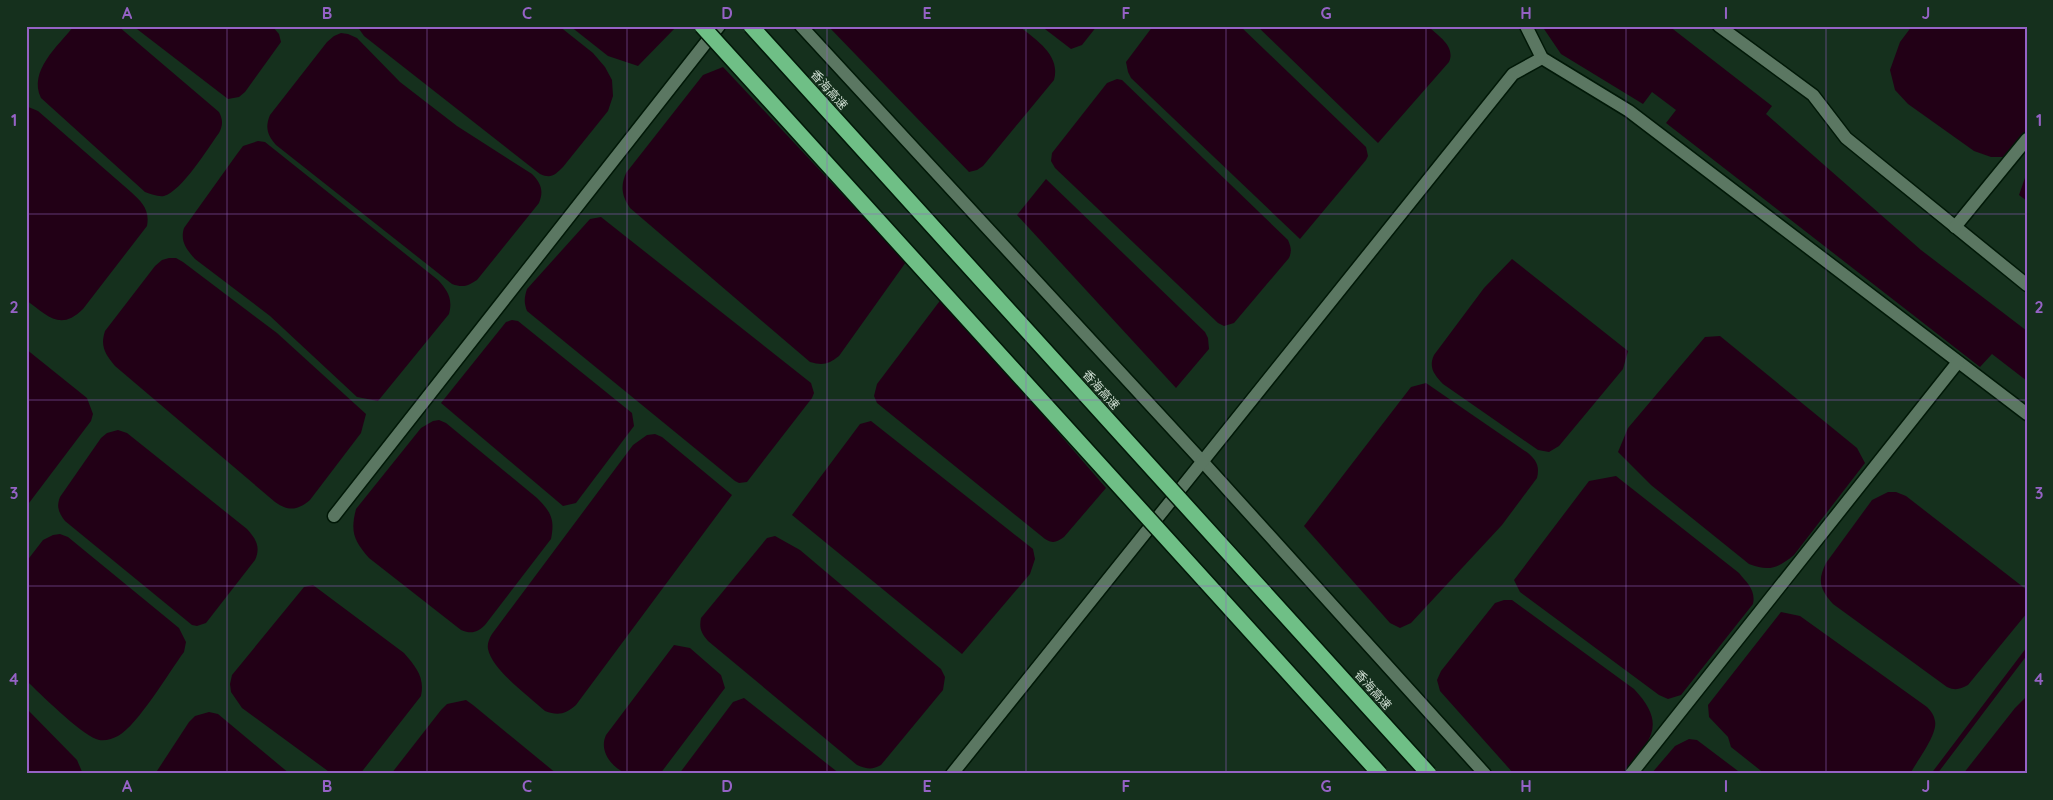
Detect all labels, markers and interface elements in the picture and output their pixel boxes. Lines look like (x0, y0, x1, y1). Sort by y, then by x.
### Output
text: A (122, 3, 133, 23)
text: B (322, 3, 332, 23)
text: C (522, 3, 532, 23)
text: D (721, 3, 733, 23)
text: E (922, 3, 932, 23)
text: F (1122, 3, 1131, 23)
text: G (1320, 3, 1332, 23)
text: H (1520, 3, 1532, 23)
text: I (1724, 3, 1728, 23)
text: J (1922, 3, 1930, 23)
street label: 香海高速 (808, 67, 851, 113)
text: 1 (11, 110, 17, 130)
text: 1 (2036, 110, 2042, 130)
text: 2 (9, 297, 19, 317)
text: 2 (2034, 297, 2044, 317)
street label: 香海高速 (1080, 367, 1123, 413)
text: 3 (10, 483, 18, 503)
text: 3 (2035, 483, 2043, 503)
street label: 香海高速 (1352, 667, 1395, 713)
text: 4 (9, 669, 19, 689)
text: 4 (2034, 669, 2044, 689)
text: A (122, 776, 133, 796)
text: B (322, 776, 332, 796)
text: C (522, 776, 532, 796)
text: D (721, 776, 733, 796)
text: E (922, 776, 932, 796)
text: F (1122, 776, 1131, 796)
text: G (1320, 776, 1332, 796)
text: H (1520, 776, 1532, 796)
text: I (1724, 776, 1728, 796)
text: J (1922, 776, 1930, 796)

